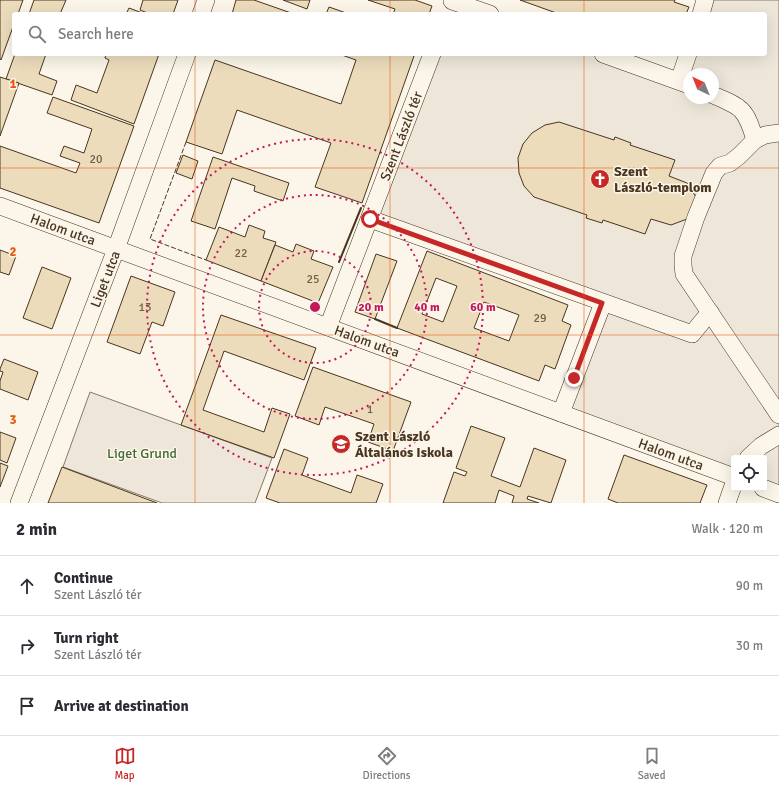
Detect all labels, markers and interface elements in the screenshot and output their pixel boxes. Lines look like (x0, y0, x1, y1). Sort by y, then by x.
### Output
search box (12, 12, 767, 56)
icon: search (26, 23, 48, 45)
text: Search here (58, 25, 134, 43)
north arrow (683, 68, 719, 104)
text: 1 (9, 76, 17, 92)
street label: Szent László tér (377, 88, 427, 183)
house number: 20 (90, 152, 102, 167)
place label: Szent László-templom (614, 163, 712, 196)
church icon: Szent László-templom (589, 168, 611, 190)
street label: Halom utca (28, 210, 98, 249)
route start (361, 210, 379, 228)
text: 2 (9, 244, 17, 260)
house number: 22 (235, 246, 247, 261)
street label: Liget utca (87, 248, 124, 310)
house number: 25 (307, 272, 319, 287)
house number: 13 (139, 300, 151, 315)
centre of rings (308, 300, 322, 314)
text: 20 m (358, 300, 384, 315)
text: 40 m (414, 300, 440, 315)
text: 60 m (470, 300, 496, 315)
house number: 29 (534, 311, 546, 326)
street label: Halom utca (332, 322, 402, 361)
route end (565, 369, 583, 387)
house number: 1 (367, 402, 373, 417)
text: 3 (9, 412, 17, 428)
place label: Szent László Általános Iskola (355, 428, 453, 461)
school or university icon: Szent László Általános Iskola (330, 433, 352, 455)
street label: Halom utca (636, 435, 706, 474)
park label: Liget Grund (107, 445, 177, 462)
map controls (731, 455, 767, 491)
button: locate (731, 455, 767, 491)
text: 2 min (16, 519, 57, 540)
text: Walk · 120 m (692, 521, 763, 537)
text: Continue (54, 569, 113, 587)
icon: ahead (16, 575, 38, 597)
text: 90 m (736, 578, 763, 594)
text: Szent László tér (54, 587, 142, 603)
text: Turn right (54, 629, 119, 647)
icon: right (16, 635, 38, 657)
text: 30 m (736, 638, 763, 654)
text: Szent László tér (54, 647, 142, 663)
icon: arrive (16, 695, 38, 717)
text: Arrive at destination (54, 697, 189, 715)
tab: Map (114, 745, 136, 782)
tab: Directions (363, 745, 411, 782)
tab: Saved (638, 745, 665, 782)

